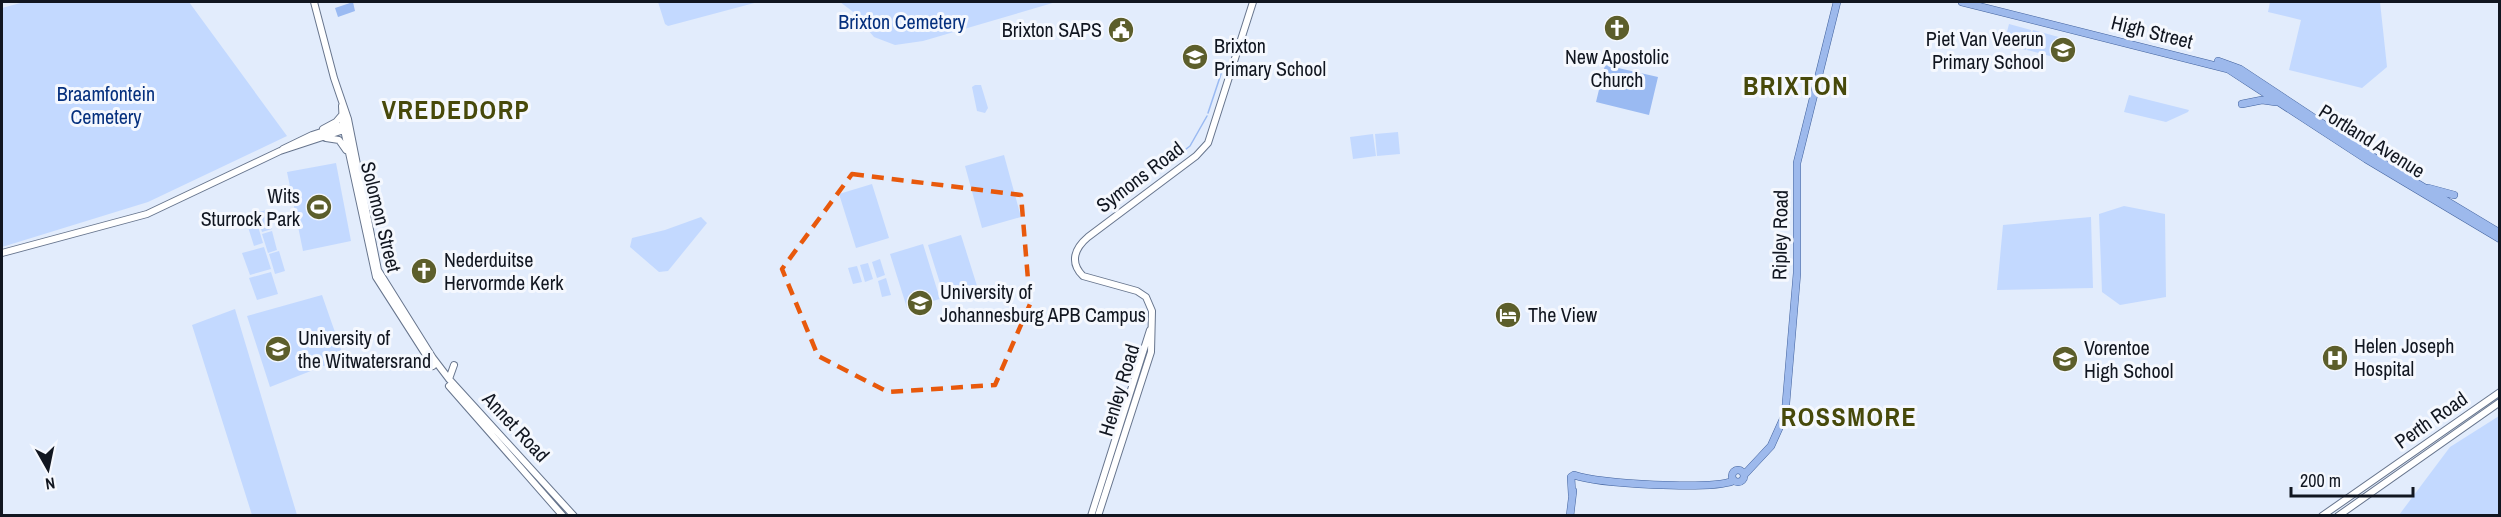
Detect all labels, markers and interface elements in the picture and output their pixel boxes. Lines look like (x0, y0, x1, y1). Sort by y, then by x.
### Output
park label: Brixton Cemetery (838, 8, 967, 35)
street label: High Street (2109, 8, 2196, 55)
church icon: New Apostolic Church (1602, 13, 1632, 43)
public building icon: Brixton SAPS (1106, 15, 1136, 45)
place label: Brixton SAPS (1002, 16, 1102, 43)
place label: Piet Van Veerun Primary School (1926, 25, 2044, 75)
place label: Brixton Primary School (1214, 32, 1326, 82)
school or university icon: Piet Van Veerun Primary School (2048, 35, 2078, 65)
school or university icon: Brixton Primary School (1180, 42, 1210, 72)
place label: New Apostolic Church (1565, 43, 1669, 93)
district label: BRIXTON (1743, 68, 1849, 103)
park label: Braamfontein Cemetery (57, 80, 155, 130)
district label: VREDEDORP (382, 92, 530, 127)
street label: Portland Avenue (2314, 97, 2430, 184)
street label: Symons Road (1090, 135, 1189, 218)
street label: Solomon Street (355, 159, 408, 275)
place label: Wits Sturrock Park (201, 182, 301, 232)
street label: Ripley Road (1765, 190, 1794, 280)
sports icon: Wits Sturrock Park (304, 192, 334, 222)
place label: Nederduitse Hervormde Kerk (444, 246, 564, 296)
church icon: Nederduitse Hervormde Kerk (409, 256, 439, 286)
place label: University of Johannesburg APB Campus (940, 278, 1146, 328)
school or university icon: University of Johannesburg APB Campus (905, 288, 935, 318)
hotel icon: The View (1493, 300, 1523, 330)
place label: The View (1528, 301, 1597, 328)
place label: University of the Witwatersrand (298, 324, 431, 374)
place label: Helen Joseph Hospital (2354, 332, 2454, 382)
school or university icon: University of the Witwatersrand (263, 334, 293, 364)
place label: Vorentoe High School (2084, 334, 2173, 384)
street label: Henley Road (1092, 341, 1145, 439)
hospital icon: Helen Joseph Hospital (2320, 343, 2350, 373)
school or university icon: Vorentoe High School (2050, 344, 2080, 374)
street label: Annet Road (476, 385, 556, 468)
street label: Perth Road (2389, 385, 2472, 454)
district label: ROSSMORE (1781, 399, 1917, 434)
north arrow (18, 439, 78, 499)
scale bar (2291, 460, 2412, 498)
text: 200 m (2300, 468, 2341, 493)
text: N (44, 472, 57, 495)

